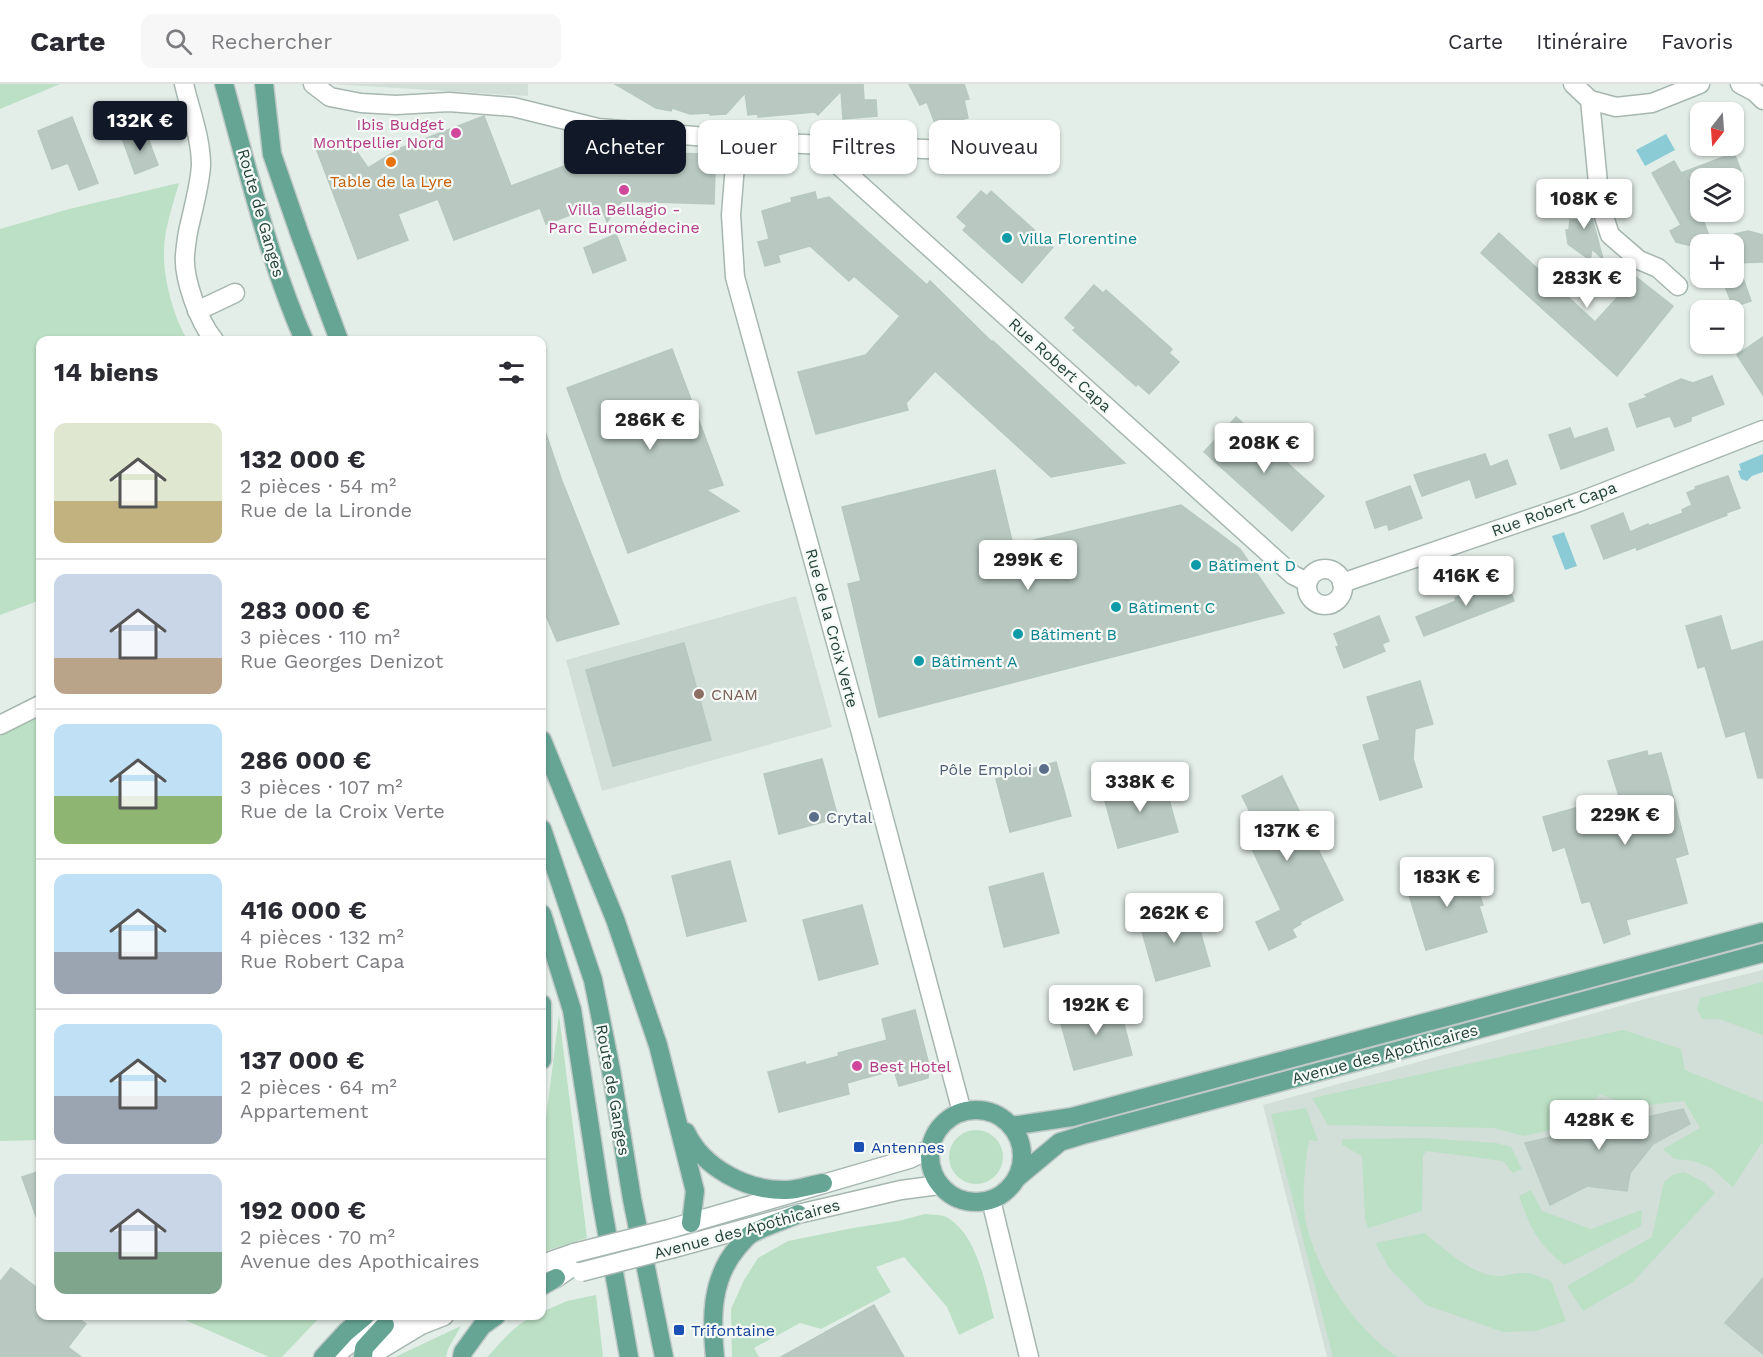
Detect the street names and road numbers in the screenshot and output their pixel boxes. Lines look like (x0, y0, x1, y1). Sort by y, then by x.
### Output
street label: Route de Ganges (234, 147, 288, 279)
street label: Rue Robert Capa (1005, 314, 1115, 416)
street label: Rue Robert Capa (1489, 478, 1619, 540)
street label: Rue de la Croix Verte (802, 546, 862, 710)
street label: Avenue des Apothicaires (1290, 1020, 1480, 1088)
street label: Route de Ganges (592, 1023, 634, 1157)
street label: Avenue des Apothicaires (652, 1195, 842, 1263)

